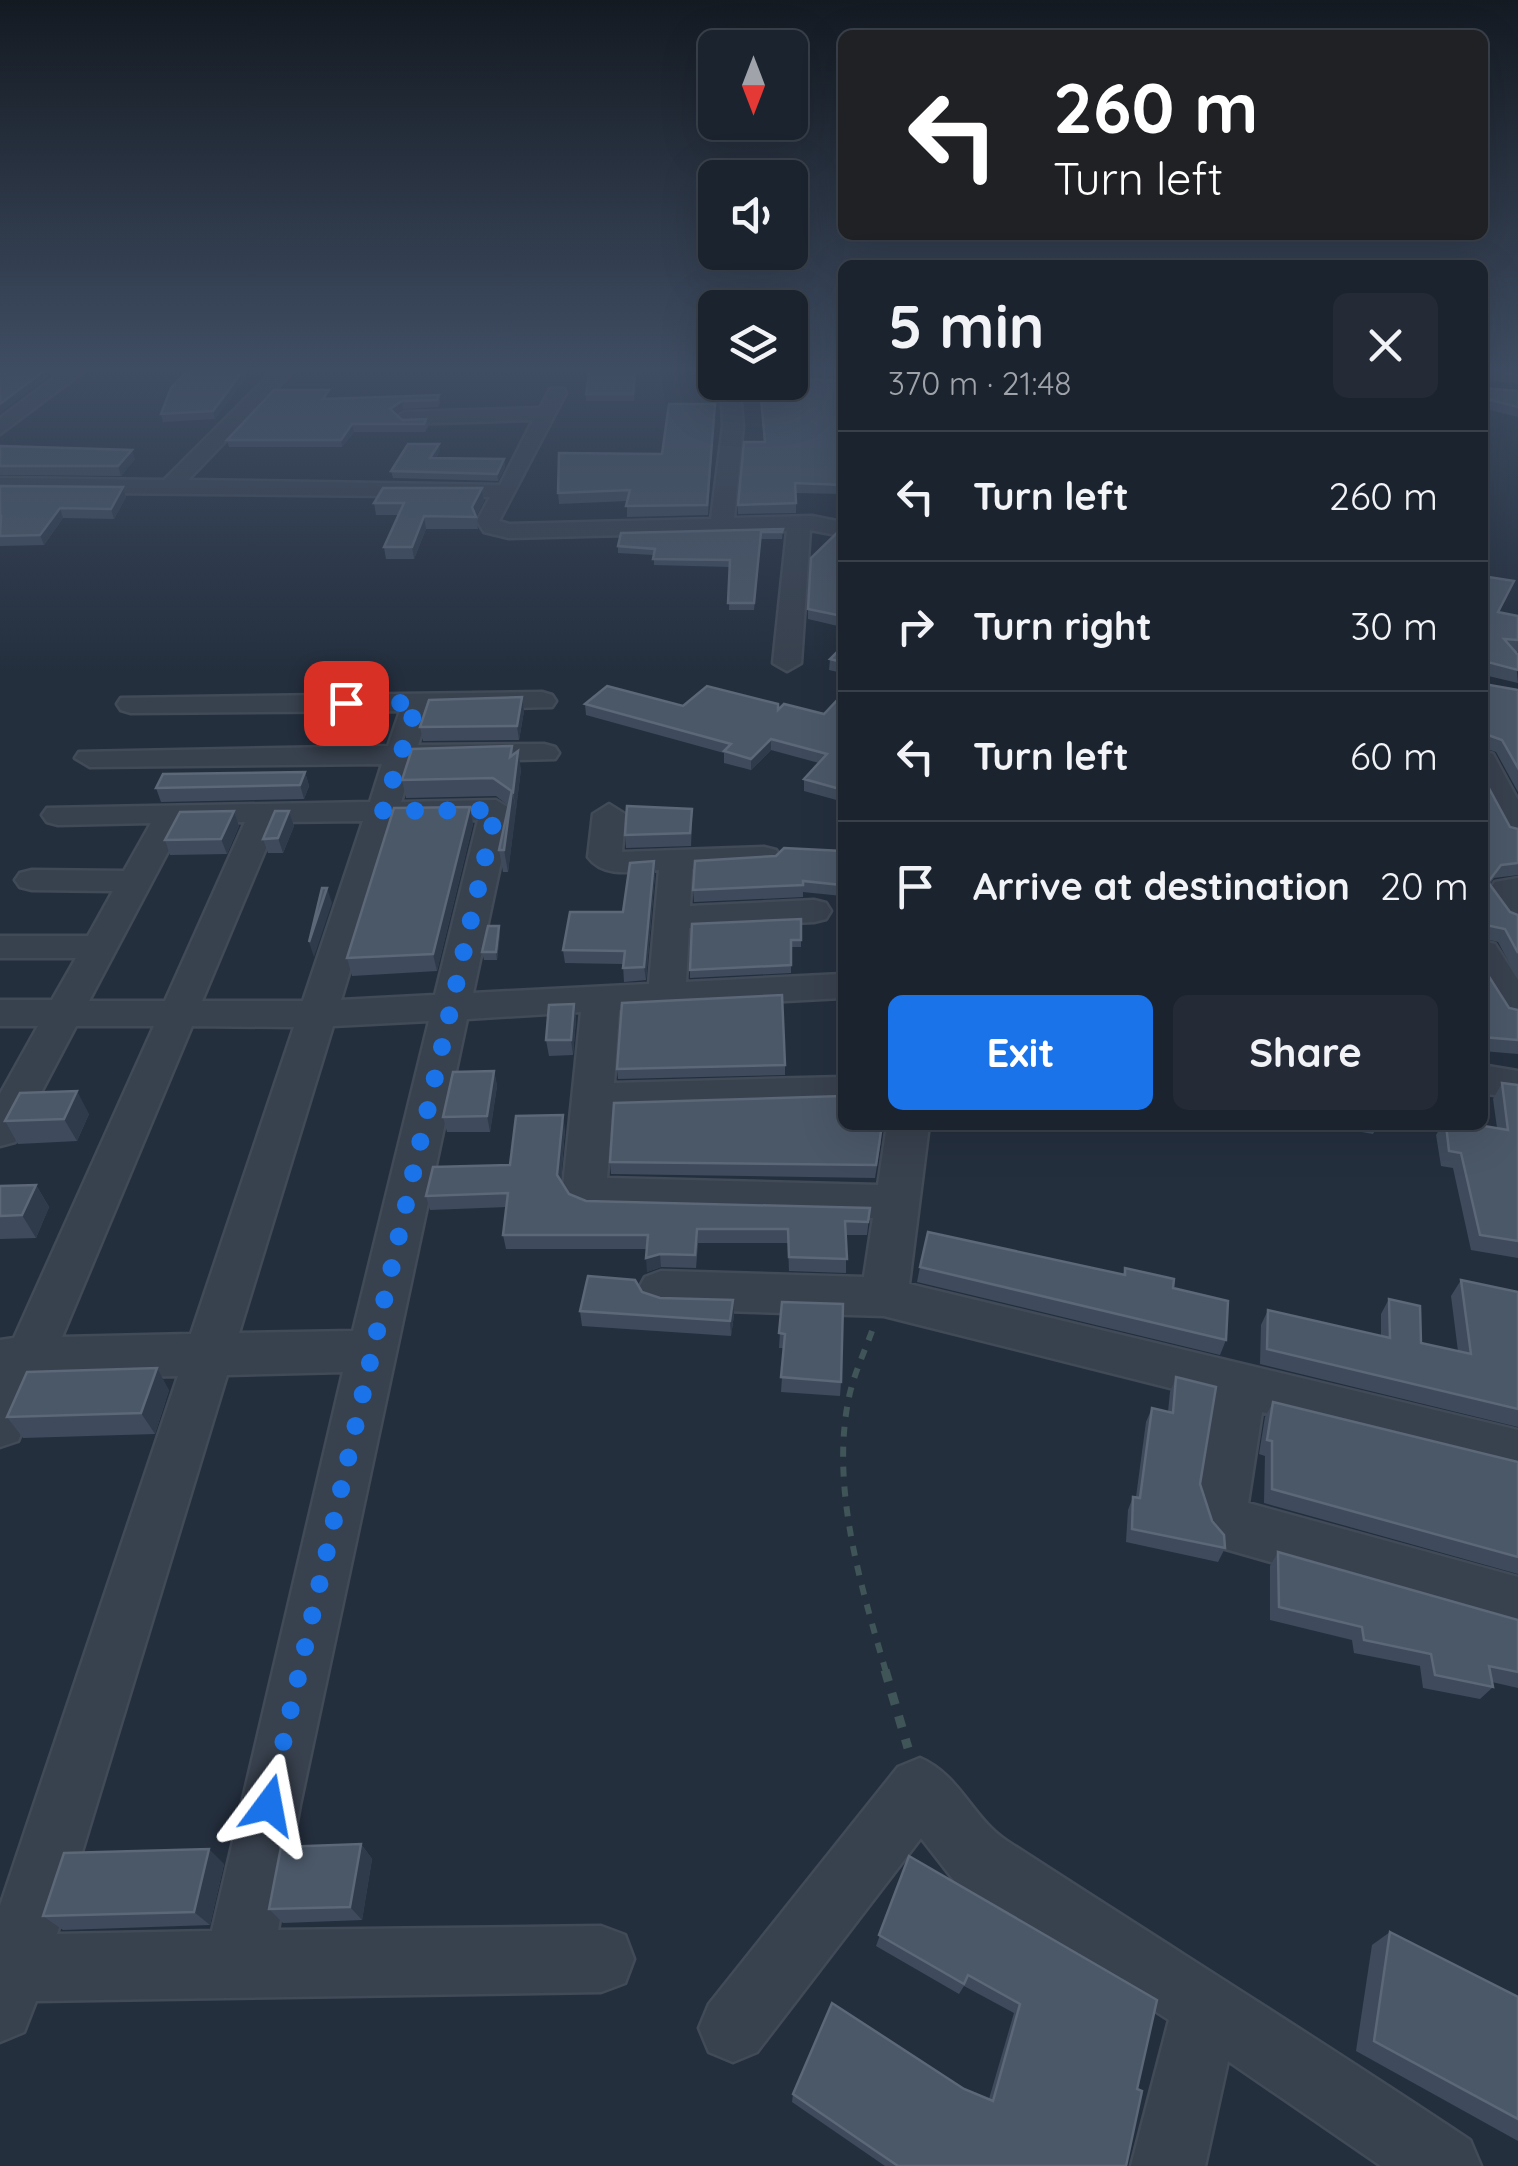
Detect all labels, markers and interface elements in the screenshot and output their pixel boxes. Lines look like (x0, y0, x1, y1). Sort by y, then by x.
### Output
north arrow (698, 30, 808, 140)
map controls (698, 30, 808, 400)
text: 260 m (1053, 63, 1259, 151)
icon: left (888, 70, 1018, 200)
text: Turn left (1053, 150, 1223, 206)
button: sound (698, 160, 808, 270)
text: 5 min (888, 288, 1045, 363)
button: layers (698, 290, 808, 400)
button: close (1333, 293, 1438, 398)
text: 370 m · 21:48 (888, 363, 1072, 403)
icon: left (888, 469, 943, 524)
text: Turn left (973, 472, 1129, 520)
text: 260 m (1329, 472, 1438, 520)
icon: right (888, 599, 943, 654)
text: Turn right (973, 602, 1152, 650)
text: 30 m (1350, 602, 1438, 650)
pin (304, 661, 389, 746)
icon: arrive (319, 676, 374, 731)
icon: left (888, 729, 943, 784)
text: Turn left (973, 732, 1129, 780)
text: 60 m (1350, 732, 1438, 780)
icon: arrive (888, 859, 943, 914)
text: Arrive at destination (973, 862, 1350, 910)
text: 20 m (1380, 862, 1469, 910)
button: Exit (888, 995, 1153, 1110)
button: Share (1173, 995, 1438, 1110)
position arrow (217, 1753, 321, 1857)

